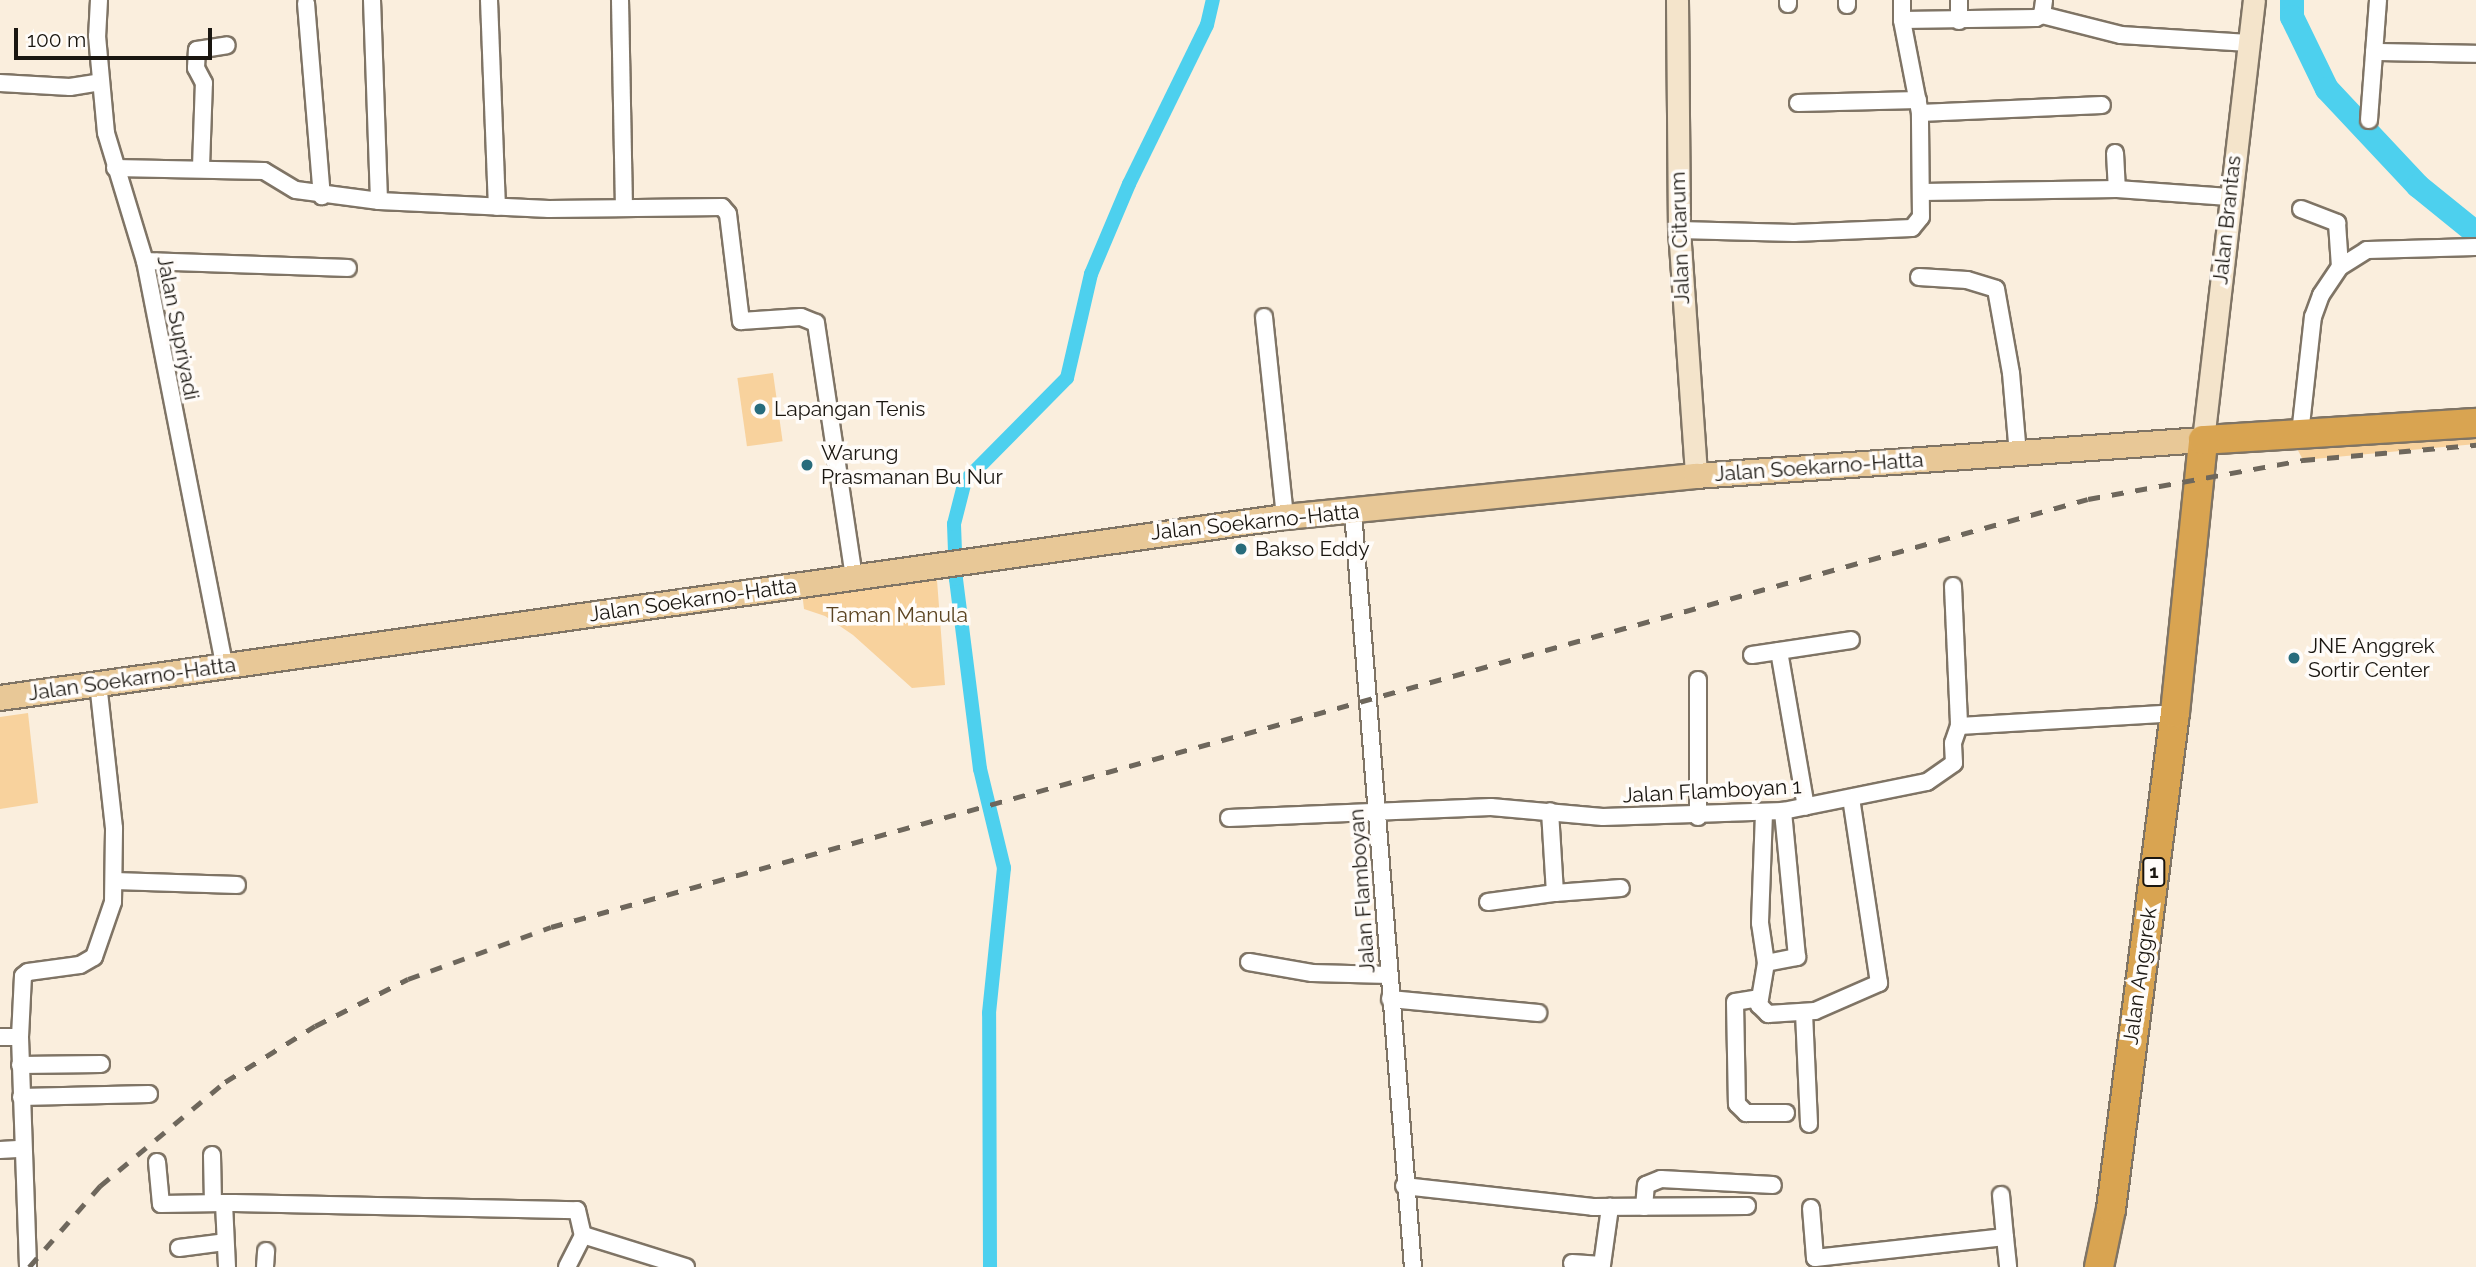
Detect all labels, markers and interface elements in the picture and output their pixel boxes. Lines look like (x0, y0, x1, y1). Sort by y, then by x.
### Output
scale bar (18, 14, 215, 58)
text: 100 m (27, 27, 86, 52)
street label: Jalan Brantas (2208, 154, 2246, 286)
street label: Jalan Citarum (1665, 171, 1695, 305)
street label: Jalan Supriyadi (152, 254, 204, 402)
place label: Lapangan Tenis (774, 396, 926, 422)
marker: Lapangan Tenis (752, 401, 768, 417)
place label: Warung Prasmanan Bu Nur (821, 440, 1003, 490)
street label: Jalan Soekarno-Hatta (1714, 447, 1924, 487)
marker: Warung Prasmanan Bu Nur (799, 457, 815, 473)
street label: Jalan Soekarno-Hatta (1150, 499, 1360, 545)
place label: Bakso Eddy (1255, 536, 1370, 562)
marker: Bakso Eddy (1233, 541, 1249, 557)
street label: Jalan Soekarno-Hatta (588, 573, 798, 627)
park label: Taman Manula (826, 602, 968, 628)
place label: JNE Anggrek Sortir Center (2308, 633, 2435, 683)
marker: JNE Anggrek Sortir Center (2286, 650, 2302, 666)
street label: Jalan Soekarno-Hatta (27, 652, 237, 706)
street label: Jalan Flamboyan 1 (1622, 774, 1802, 808)
street label: Jalan Flamboyan (1344, 808, 1380, 974)
road number: 1 (2142, 856, 2166, 888)
street label: Jalan Anggrek (2118, 905, 2162, 1047)

